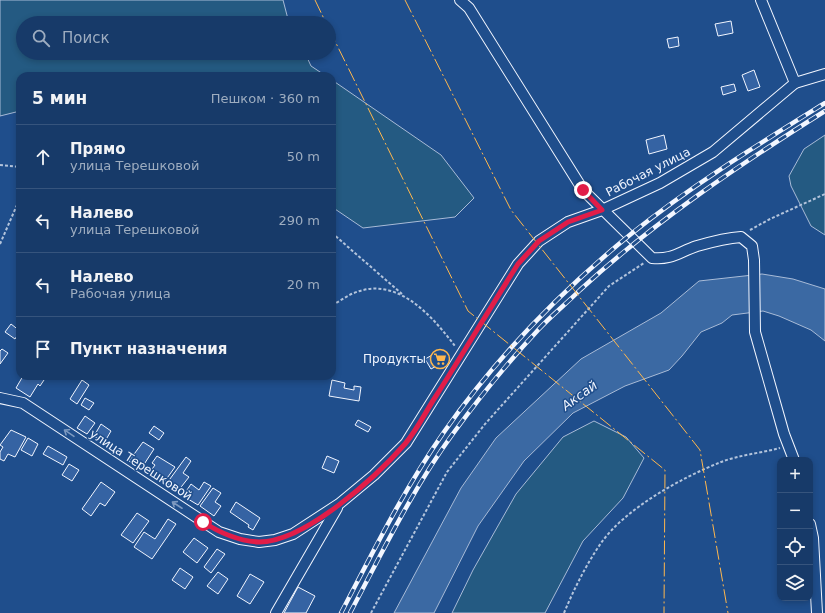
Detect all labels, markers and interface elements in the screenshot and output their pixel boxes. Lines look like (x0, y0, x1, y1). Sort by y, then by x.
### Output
search box (16, 16, 336, 60)
icon: search (30, 27, 52, 49)
text: Поиск (62, 29, 110, 47)
text: 5 мин (32, 88, 87, 108)
text: Пешком · 360 m (211, 91, 320, 106)
text: Прямо (70, 140, 126, 158)
street label: Рабочая улица (603, 145, 693, 199)
icon: ahead (32, 146, 54, 168)
text: 50 m (287, 149, 320, 164)
text: улица Терешковой (70, 158, 199, 173)
route end (574, 181, 592, 199)
text: Налево (70, 204, 134, 222)
icon: left (32, 210, 54, 232)
text: 290 m (278, 213, 320, 228)
text: улица Терешковой (70, 222, 199, 237)
text: Налево (70, 268, 134, 286)
icon: left (32, 274, 54, 296)
text: 20 m (287, 277, 320, 292)
text: Рабочая улица (70, 286, 171, 301)
icon: arrive (32, 338, 54, 360)
text: Пункт назначения (70, 340, 227, 358)
supermarket icon: Продукты (429, 348, 451, 370)
place label: Продукты (363, 352, 426, 366)
water label: Аксай (558, 377, 600, 414)
street label: улица Терешковой (87, 427, 195, 503)
one-way arrow (64, 429, 75, 437)
map controls (777, 457, 813, 601)
button: + (777, 457, 813, 493)
button: − (777, 493, 813, 529)
one-way arrow (171, 500, 183, 508)
route start (194, 513, 212, 531)
button: locate (777, 529, 813, 565)
button: layers (777, 565, 813, 601)

